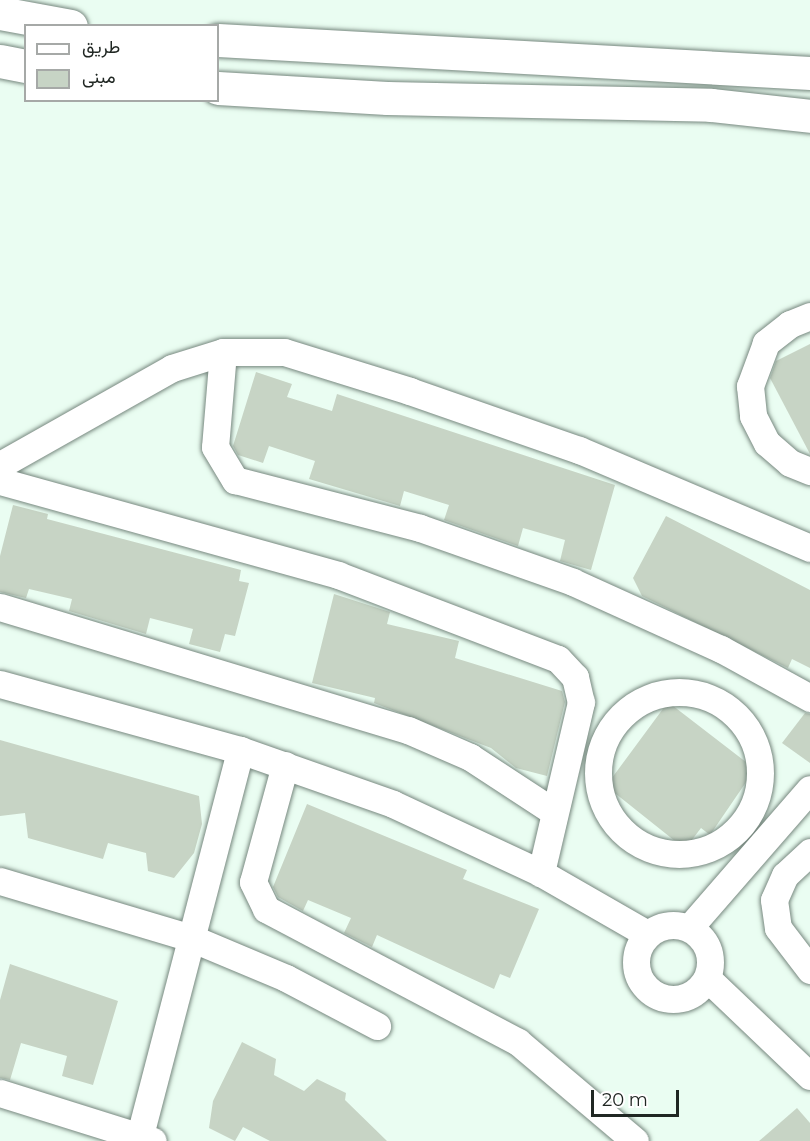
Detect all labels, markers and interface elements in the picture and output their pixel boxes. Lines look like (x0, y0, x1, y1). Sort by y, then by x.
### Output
legend (24, 24, 219, 102)
text: طريق (82, 36, 120, 58)
text: مبنى (82, 66, 116, 88)
scale bar (594, 1078, 682, 1116)
text: 20 m (602, 1089, 648, 1111)

